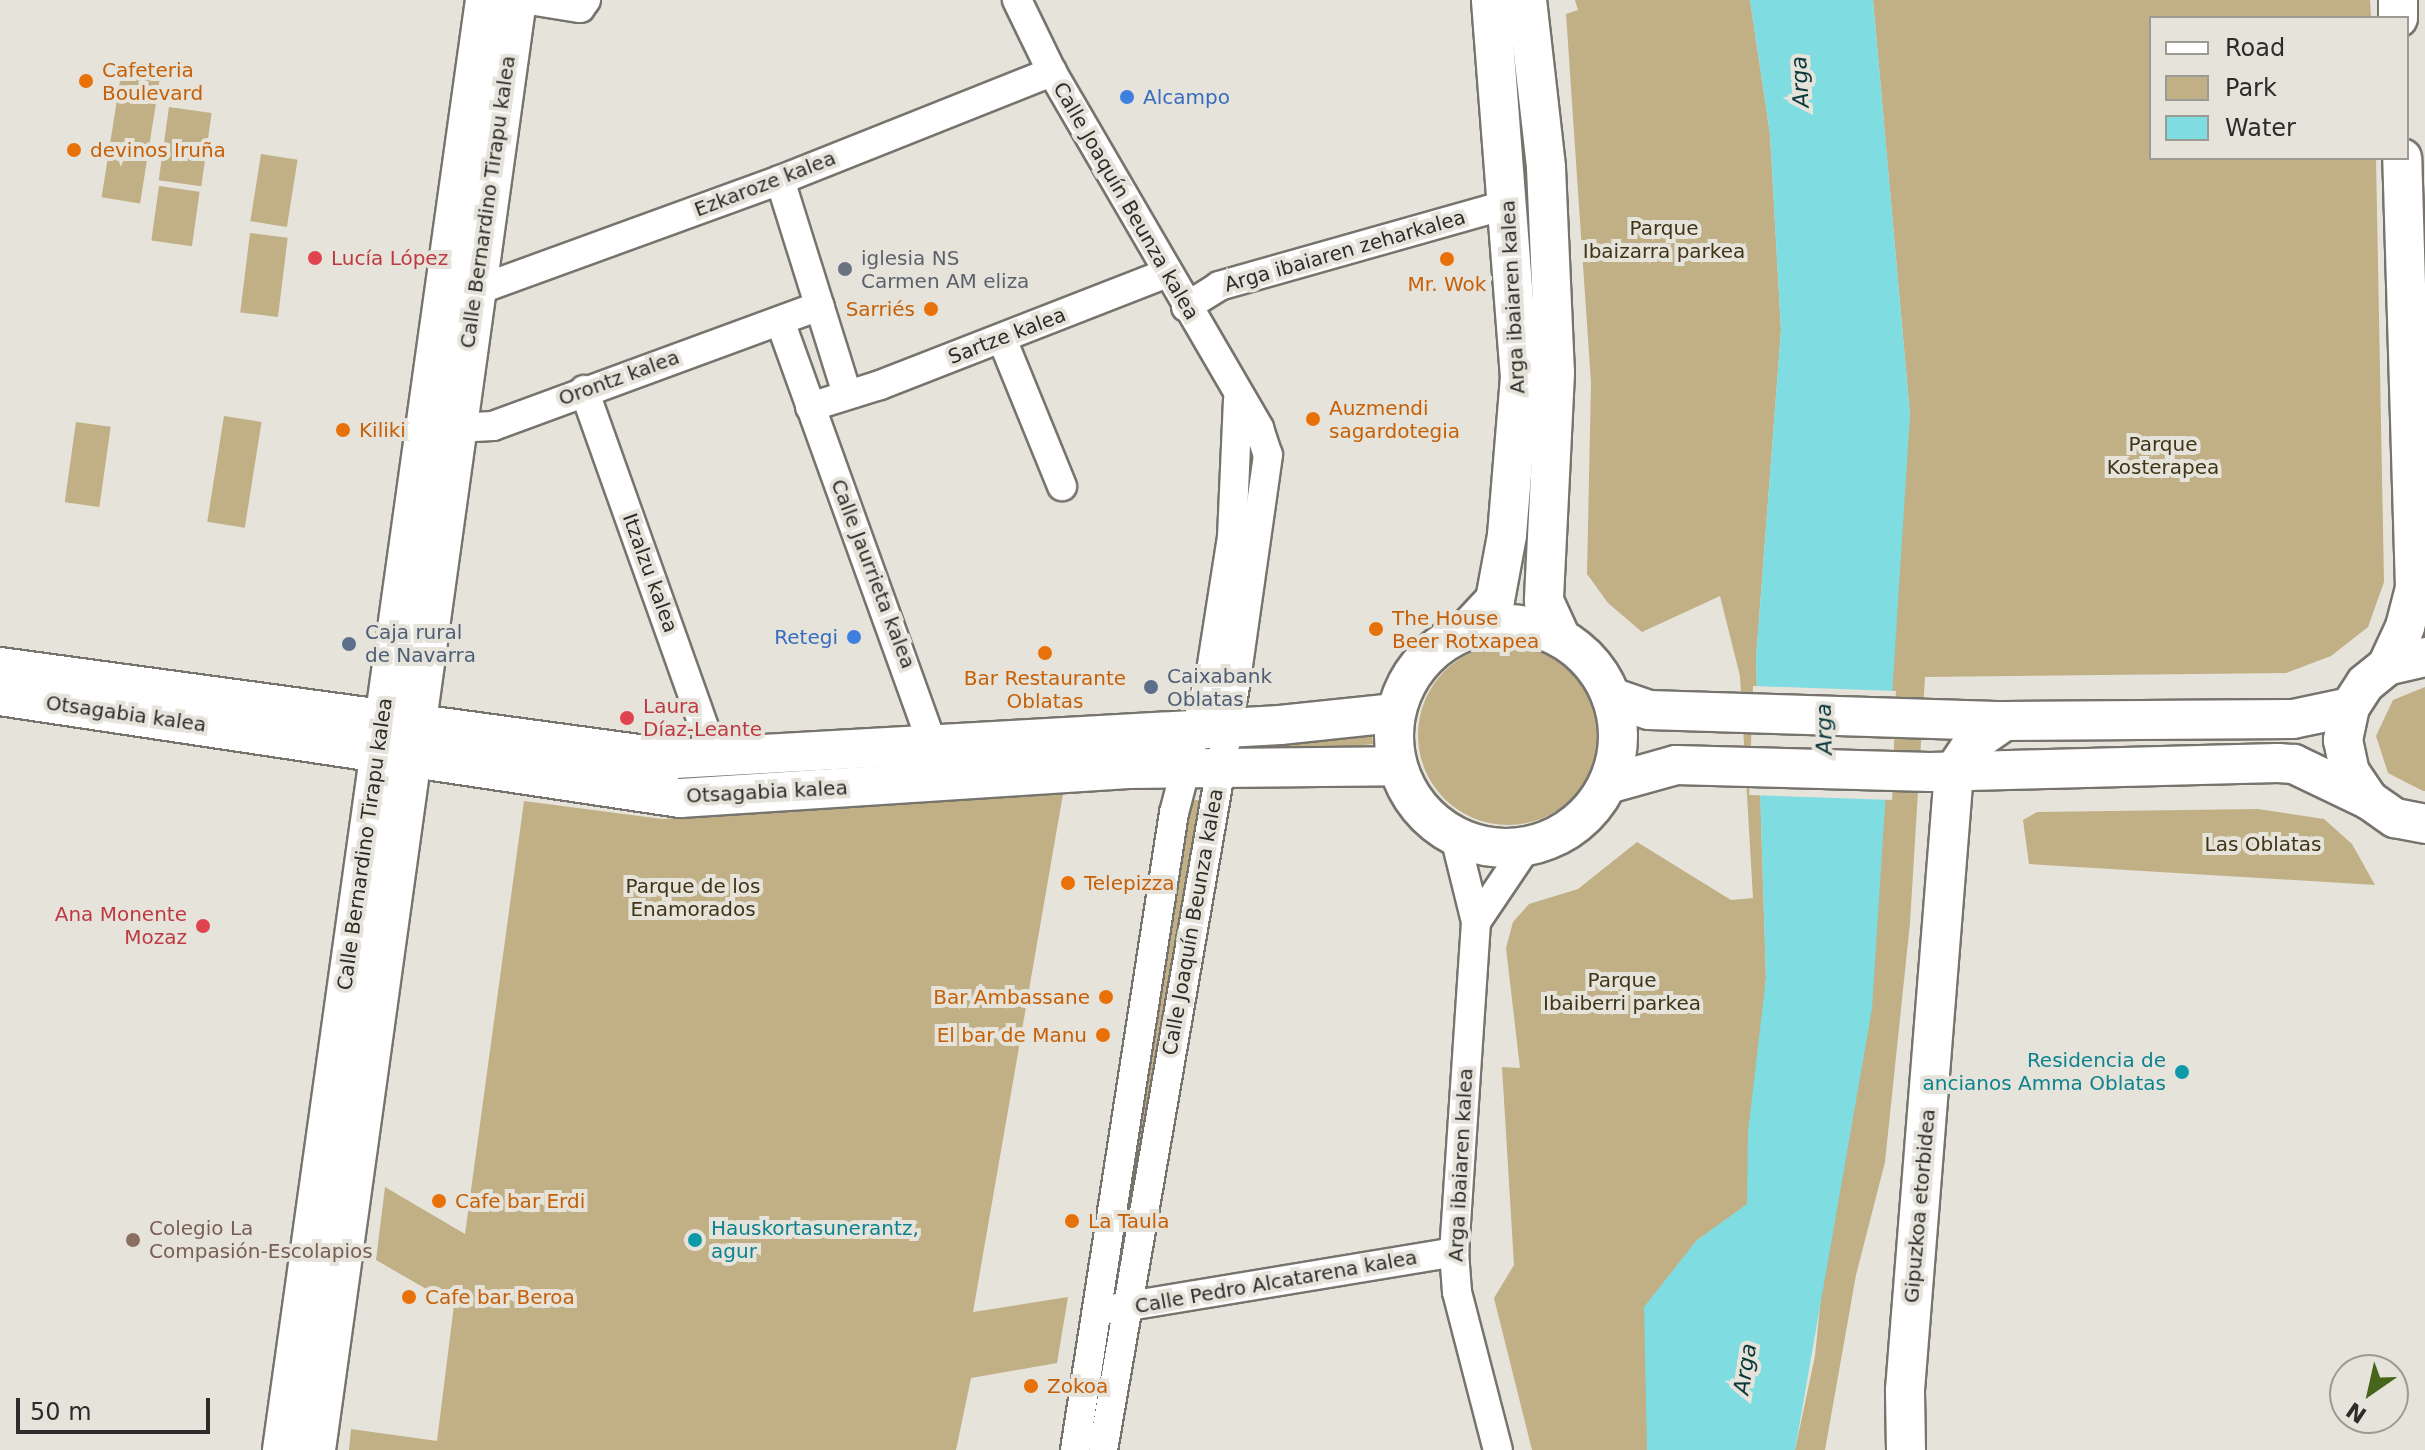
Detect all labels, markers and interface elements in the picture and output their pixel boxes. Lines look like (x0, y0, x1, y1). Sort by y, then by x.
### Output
legend (2149, 16, 2409, 160)
text: Road (2225, 34, 2285, 62)
street label: Calle Bernardino Tirapu kalea (456, 54, 520, 350)
water label: Arga (1785, 56, 1815, 108)
place label: Cafeteria Boulevard (102, 58, 203, 105)
marker: Cafeteria Boulevard (77, 72, 95, 90)
text: Park (2225, 74, 2277, 102)
street label: Calle Joaquín Beunza kalea (1048, 78, 1204, 324)
place label: Alcampo (1143, 85, 1230, 109)
marker: Alcampo (1118, 88, 1136, 106)
text: Water (2225, 114, 2296, 142)
place label: devinos Iruña (90, 138, 226, 162)
marker: devinos Iruña (65, 141, 83, 159)
street label: Ezkaroze kalea (691, 146, 839, 222)
street label: Arga ibaiaren kalea (1496, 200, 1530, 394)
street label: Arga ibaiaren zeharkalea (1222, 205, 1468, 297)
park label: Parque Ibaizarra parkea (1583, 216, 1745, 263)
place label: Lucía López (331, 246, 448, 270)
place label: iglesia NS Carmen AM eliza (861, 246, 1029, 293)
marker: Lucía López (306, 249, 324, 267)
marker: Mr. Wok (1438, 250, 1456, 268)
marker: iglesia NS Carmen AM eliza (836, 260, 854, 278)
place label: Mr. Wok (1408, 272, 1486, 296)
place label: Sarriés (846, 297, 915, 321)
marker: Sarriés (922, 300, 940, 318)
street label: Sartze kalea (945, 303, 1069, 369)
street label: Orontz kalea (555, 345, 683, 411)
place label: Auzmendi sagardotegia (1329, 396, 1460, 443)
marker: Auzmendi sagardotegia (1304, 410, 1322, 428)
place label: Kiliki (359, 418, 406, 442)
marker: Kiliki (334, 421, 352, 439)
park label: Parque Kosterapea (2107, 432, 2219, 479)
street label: Calle Jaurrieta kalea (826, 476, 920, 672)
street label: Itzalzu kalea (617, 510, 683, 636)
place label: The House Beer Rotxapea (1392, 606, 1539, 653)
place label: Caja rural de Navarra (365, 620, 476, 667)
marker: The House Beer Rotxapea (1367, 620, 1385, 638)
place label: Retegi (774, 625, 838, 649)
marker: Retegi (845, 628, 863, 646)
marker: Caja rural de Navarra (340, 635, 358, 653)
marker: Bar Restaurante Oblatas (1036, 644, 1054, 662)
place label: Caixabank Oblatas (1167, 664, 1272, 711)
place label: Bar Restaurante Oblatas (964, 666, 1126, 713)
marker: Caixabank Oblatas (1142, 678, 1160, 696)
street label: Otsagabia kalea (44, 691, 208, 737)
place label: Laura Díaz-Leante (643, 694, 762, 741)
street label: Calle Bernardino Tirapu kalea (333, 696, 397, 992)
water label: Arga (1810, 703, 1838, 755)
marker: Laura Díaz-Leante (618, 709, 636, 727)
street label: Otsagabia kalea (686, 776, 848, 808)
street label: Calle Joaquín Beunza kalea (1158, 787, 1228, 1057)
park label: Las Oblatas (2205, 832, 2321, 856)
place label: Telepizza (1084, 871, 1174, 895)
marker: Telepizza (1059, 874, 1077, 892)
park label: Parque de los Enamorados (626, 875, 760, 922)
place label: Ana Monente Mozaz (55, 902, 187, 949)
marker: Ana Monente Mozaz (194, 917, 212, 935)
park label: Parque Ibaiberri parkea (1543, 968, 1701, 1015)
place label: Bar Ambassane (933, 985, 1090, 1009)
marker: Bar Ambassane (1097, 988, 1115, 1006)
place label: El bar de Manu (937, 1023, 1087, 1047)
marker: El bar de Manu (1094, 1026, 1112, 1044)
place label: Residencia de ancianos Amma Oblatas (1923, 1048, 2166, 1095)
marker: Residencia de ancianos Amma Oblatas (2173, 1063, 2191, 1081)
street label: Arga ibaiaren kalea (1444, 1068, 1478, 1262)
street label: Gipuzkoa etorbidea (1900, 1108, 1940, 1304)
place label: Cafe bar Erdi (455, 1189, 585, 1213)
marker: Cafe bar Erdi (430, 1192, 448, 1210)
place label: La Taula (1088, 1209, 1169, 1233)
marker: La Taula (1063, 1212, 1081, 1230)
place label: Colegio La Compasión-Escolapios (149, 1216, 373, 1263)
place label: Hauskortasunerantz, agur (711, 1216, 919, 1263)
marker: Colegio La Compasión-Escolapios (124, 1231, 142, 1249)
marker: Hauskortasunerantz, agur (686, 1231, 704, 1249)
street label: Calle Pedro Alcatarena kalea (1133, 1245, 1419, 1319)
place label: Cafe bar Beroa (425, 1285, 575, 1309)
marker: Cafe bar Beroa (400, 1288, 418, 1306)
water label: Arga (1728, 1341, 1762, 1397)
north arrow (2329, 1354, 2409, 1434)
place label: Zokoa (1047, 1374, 1108, 1398)
marker: Zokoa (1022, 1377, 1040, 1395)
scale bar (20, 1382, 214, 1432)
text: N (2342, 1397, 2371, 1428)
text: 50 m (30, 1398, 92, 1426)

